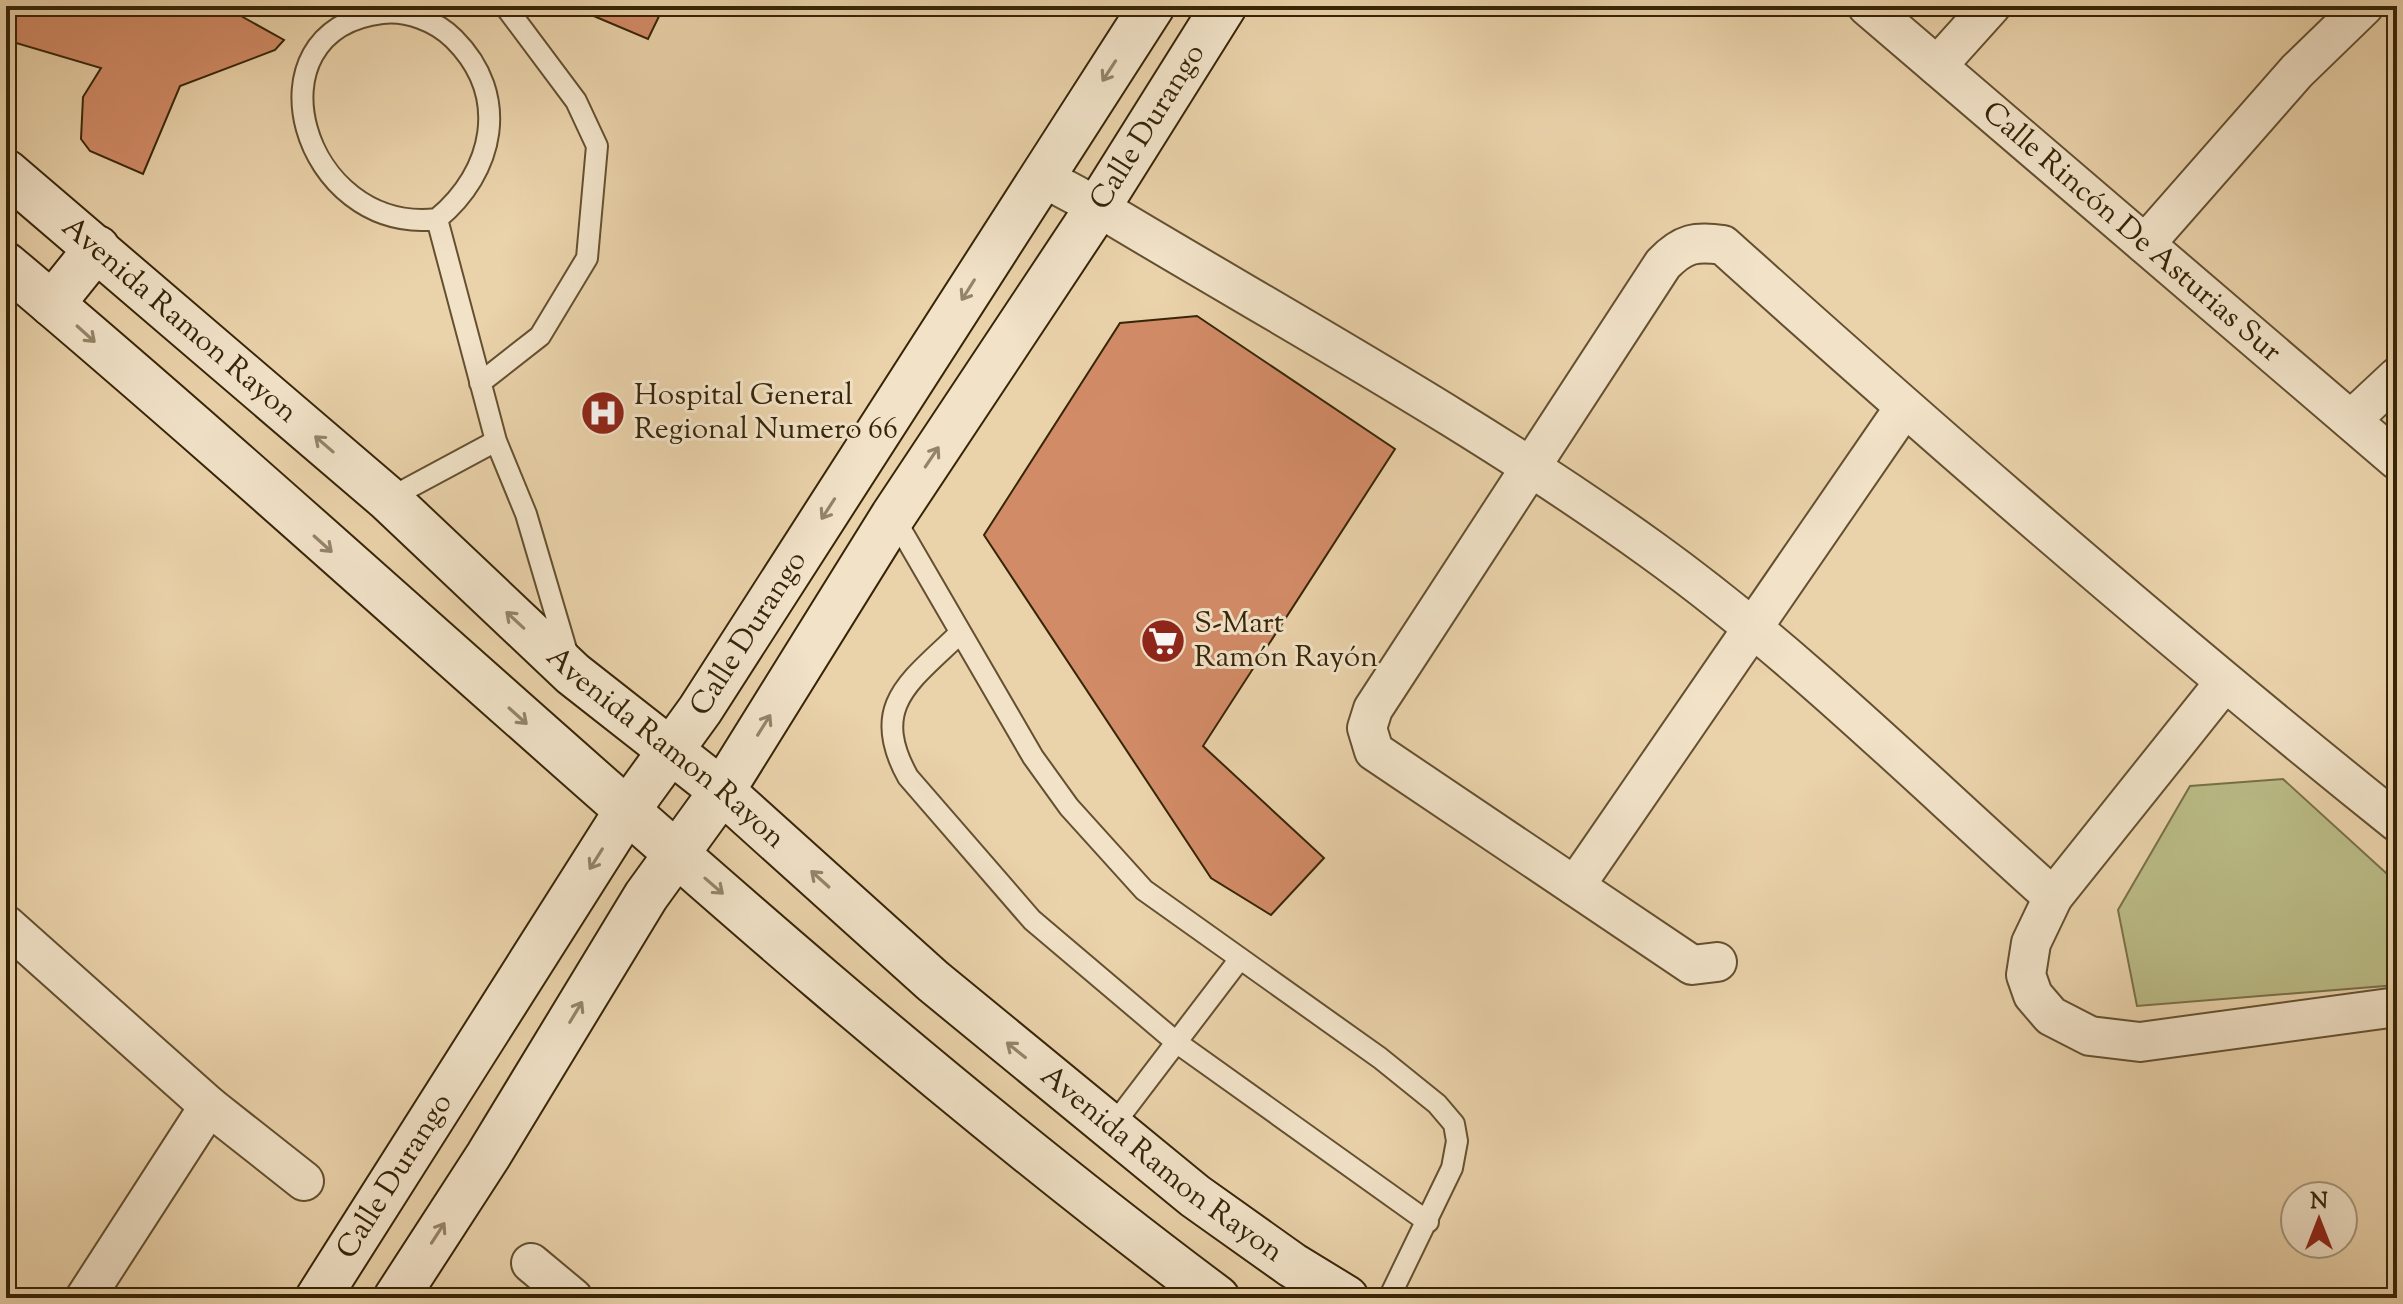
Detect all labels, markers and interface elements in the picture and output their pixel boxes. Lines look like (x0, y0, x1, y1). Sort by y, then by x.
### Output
street label: Calle Durango (1080, 36, 1216, 219)
one-way arrow (1101, 59, 1117, 82)
street label: Calle Rincón De Asturias Sur (1972, 92, 2290, 373)
street label: Avenida Ramon Rayon (52, 207, 307, 434)
one-way arrow (959, 278, 975, 301)
one-way arrow (76, 325, 96, 343)
place label: Hospital General Regional Numero 66 (634, 375, 898, 452)
hospital icon: Hospital General Regional Numero 66 (579, 389, 627, 437)
one-way arrow (314, 435, 335, 453)
one-way arrow (924, 447, 940, 469)
one-way arrow (820, 497, 836, 520)
one-way arrow (312, 534, 332, 552)
street label: Calle Durango (680, 543, 818, 725)
place label: S-Mart Ramón Rayón (1194, 603, 1378, 680)
one-way arrow (506, 611, 526, 629)
supermarket icon: S-Mart Ramón Rayón (1139, 617, 1187, 665)
street label: Avenida Ramon Rayon (536, 637, 795, 860)
one-way arrow (507, 707, 527, 725)
one-way arrow (756, 714, 772, 737)
one-way arrow (588, 847, 605, 869)
one-way arrow (810, 870, 830, 888)
one-way arrow (703, 877, 724, 895)
one-way arrow (568, 1001, 584, 1024)
one-way arrow (1005, 1041, 1026, 1059)
street label: Avenida Ramon Rayon (1030, 1056, 1292, 1274)
street label: Calle Durango (326, 1085, 464, 1268)
north arrow (2279, 1180, 2359, 1260)
text: N (2310, 1187, 2328, 1219)
one-way arrow (430, 1222, 447, 1244)

